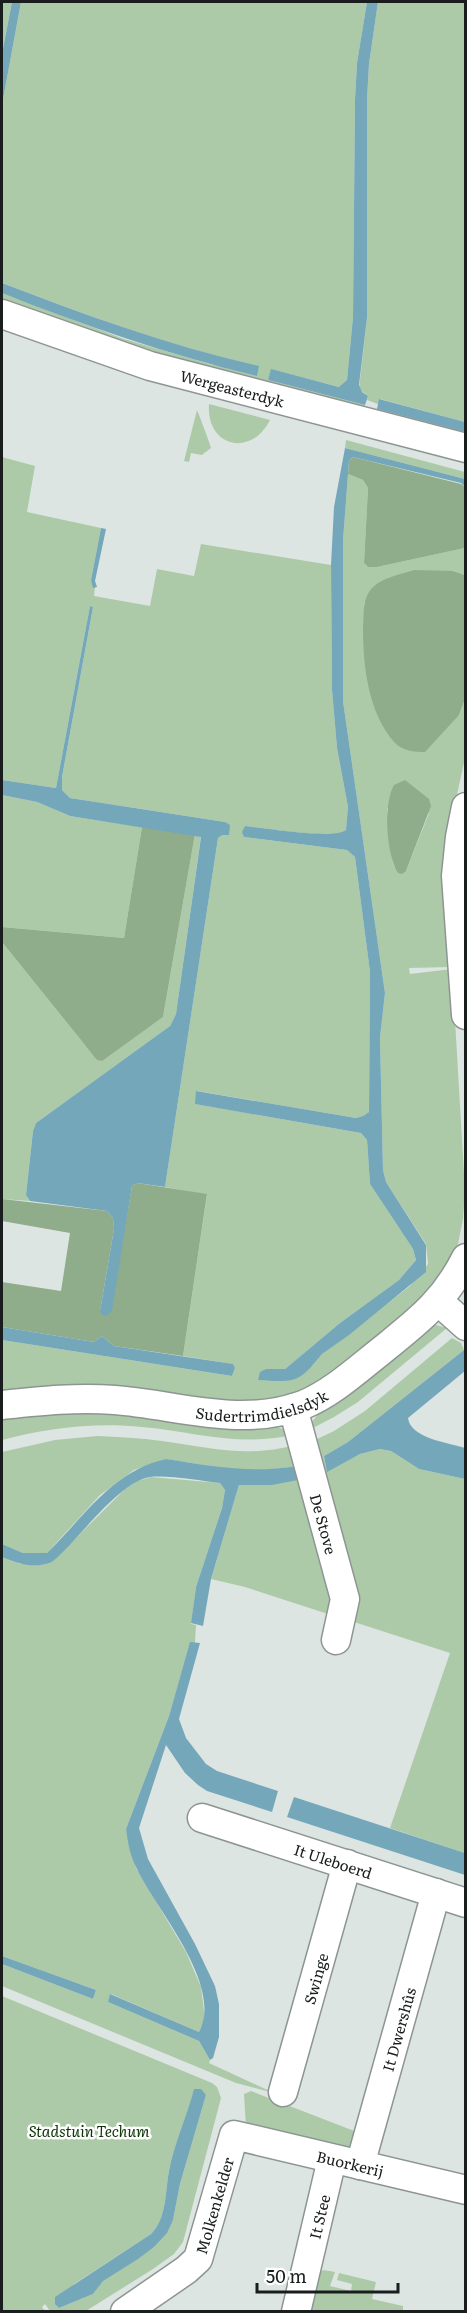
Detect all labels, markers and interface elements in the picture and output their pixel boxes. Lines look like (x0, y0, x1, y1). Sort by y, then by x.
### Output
street label: Wergeasterdyk (178, 363, 288, 412)
street label: Sudertrimdielsdyk (194, 1383, 332, 1427)
street label: De Stove (305, 1491, 344, 1557)
street label: It Uleboerd (291, 1837, 375, 1884)
street label: Swinge (297, 1950, 333, 2007)
street label: It Dwershûs (375, 1984, 421, 2074)
park label: Stadstuin Techum (29, 2119, 149, 2142)
street label: Buorkerij (314, 2144, 386, 2182)
street label: Molkenkelder (189, 2154, 239, 2257)
street label: It Stee (302, 2192, 335, 2241)
scale bar (257, 2256, 398, 2294)
text: 50 m (266, 2262, 307, 2289)

